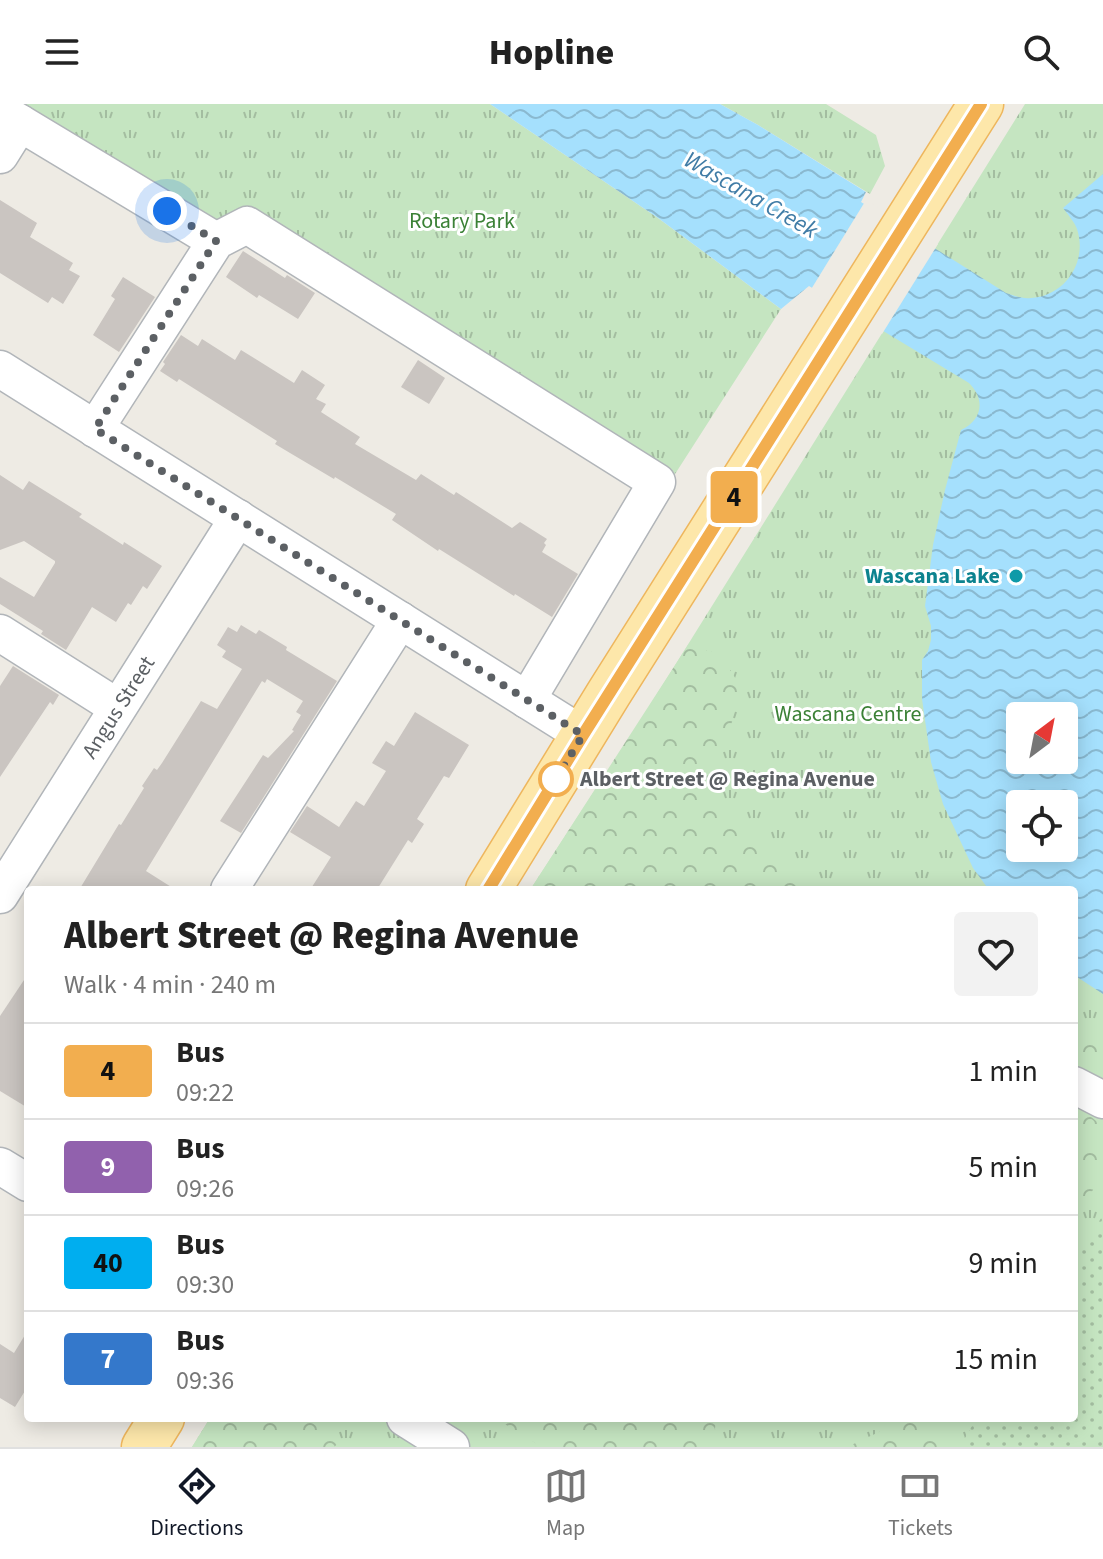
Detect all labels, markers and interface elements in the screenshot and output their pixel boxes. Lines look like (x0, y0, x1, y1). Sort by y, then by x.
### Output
text: Hopline (489, 27, 614, 78)
icon: menu (40, 30, 84, 74)
icon: search (1019, 30, 1063, 74)
water label: Wascana Creek (678, 142, 825, 248)
your location (147, 191, 187, 231)
park label: Rotary Park (409, 205, 515, 237)
line badge: 4 (708, 471, 760, 523)
text: 4 (727, 477, 741, 517)
place label: Wascana Lake (865, 560, 1000, 592)
marker: Wascana Lake (1007, 567, 1025, 585)
street label: Angus Street (74, 649, 163, 765)
park label: Wascana Centre (775, 698, 922, 730)
north arrow (1006, 702, 1078, 774)
map controls (1006, 702, 1078, 862)
marker: Albert Street @ Regina Avenue (539, 762, 573, 796)
place label: Albert Street @ Regina Avenue (579, 763, 875, 795)
button: locate (1006, 790, 1078, 862)
text: Albert Street @ Regina Avenue (64, 909, 579, 963)
button: heart (954, 912, 1038, 996)
text: Walk · 4 min · 240 m (64, 966, 276, 1003)
text: Bus (176, 1031, 224, 1074)
text: 1 min (968, 1050, 1038, 1093)
text: 4 (101, 1051, 115, 1091)
text: 09:22 (176, 1074, 234, 1111)
text: Bus (176, 1127, 224, 1170)
text: 5 min (968, 1146, 1038, 1189)
text: 9 (101, 1147, 115, 1187)
text: 09:26 (176, 1170, 234, 1207)
text: Bus (176, 1223, 224, 1266)
text: 9 min (968, 1242, 1038, 1285)
text: 40 (93, 1243, 123, 1283)
text: 09:30 (176, 1266, 234, 1303)
text: Bus (176, 1319, 224, 1362)
text: 15 min (954, 1338, 1038, 1381)
text: 7 (101, 1339, 115, 1379)
text: 09:36 (176, 1362, 234, 1399)
tab: Directions (150, 1464, 243, 1544)
tab: Map (544, 1464, 588, 1544)
tab: Tickets (888, 1464, 953, 1544)

